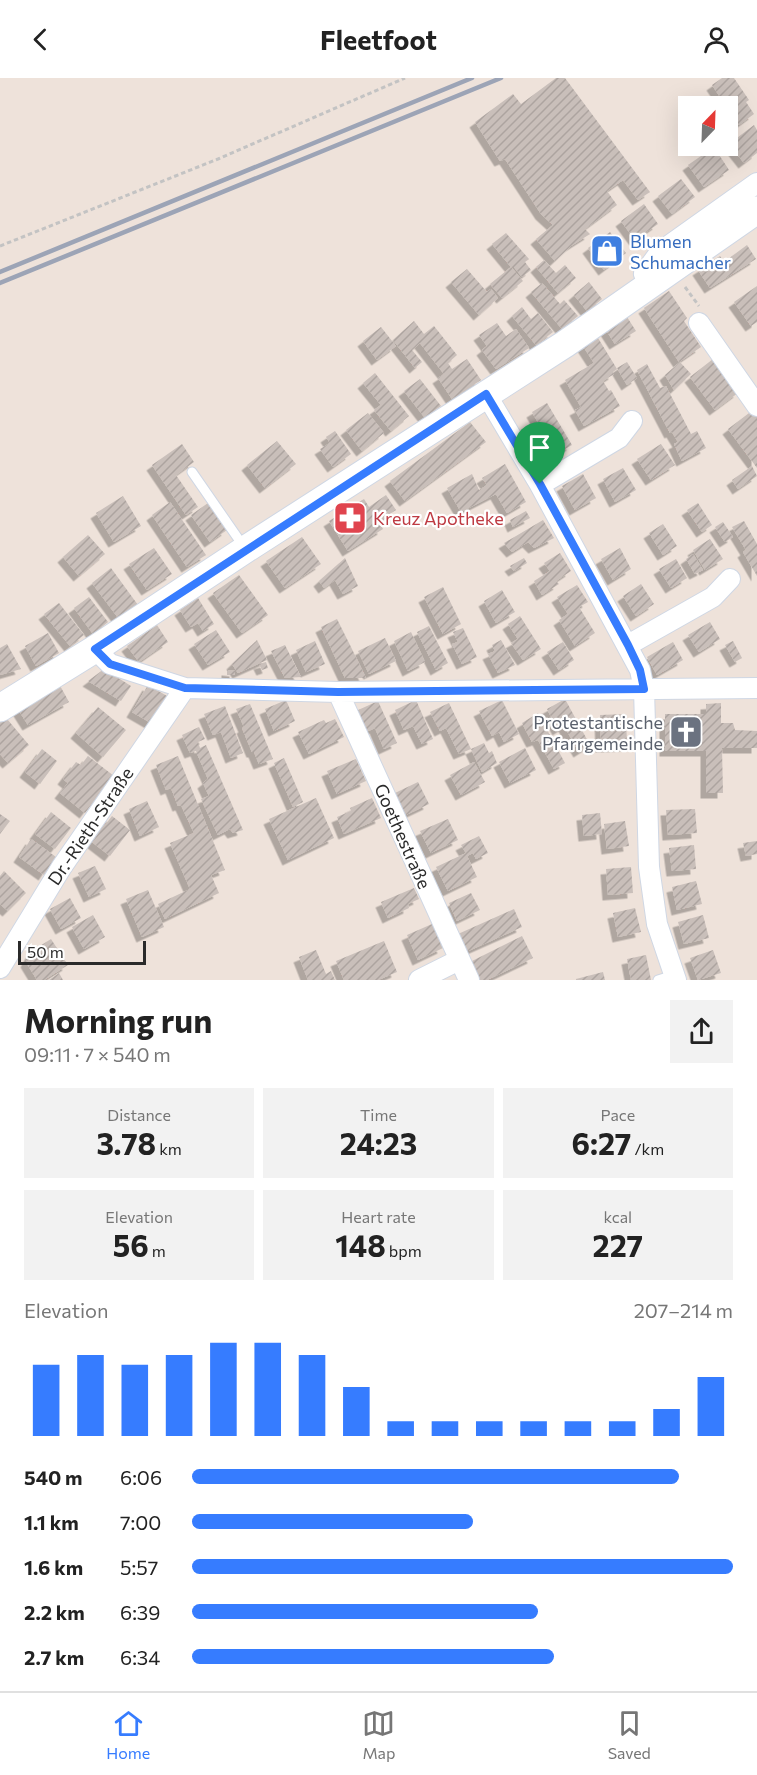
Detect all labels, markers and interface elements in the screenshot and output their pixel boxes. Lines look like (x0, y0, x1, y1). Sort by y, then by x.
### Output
icon: back (24, 23, 57, 56)
text: Fleetfoot (320, 23, 437, 56)
icon: person (700, 23, 733, 56)
north arrow (678, 96, 738, 156)
map controls (678, 96, 738, 156)
place label: Blumen Schumacher (630, 230, 731, 273)
shop icon: Blumen Schumacher (589, 233, 625, 269)
pin (514, 422, 565, 484)
icon: arrive (523, 431, 556, 464)
pharmacy icon: Kreuz Apotheke (332, 500, 368, 536)
place label: Kreuz Apotheke (373, 507, 504, 529)
place label: Protestantische Pfarrgemeinde (533, 711, 663, 754)
church icon: Protestantische Pfarrgemeinde (668, 714, 704, 750)
street label: Dr.-Rieth-Straße (42, 763, 138, 889)
street label: Goethestraße (370, 780, 436, 892)
scale bar (18, 938, 146, 965)
text: 50 m (27, 942, 64, 961)
text: Morning run (24, 999, 212, 1040)
button: share (670, 1000, 733, 1063)
text: 09:11 · 7 × 540 m (24, 1042, 171, 1066)
text: Distance (107, 1105, 171, 1124)
text: Time (360, 1105, 397, 1124)
text: Pace (600, 1105, 635, 1124)
text: 3.78 (97, 1124, 156, 1161)
text: 24:23 (340, 1124, 417, 1161)
text: 6:27 (571, 1124, 631, 1161)
text: km (156, 1139, 182, 1158)
text: /km (631, 1139, 664, 1158)
text: Elevation (105, 1207, 173, 1226)
text: Heart rate (341, 1207, 416, 1226)
text: kcal (603, 1207, 632, 1226)
text: 56 (113, 1226, 149, 1263)
text: 148 (335, 1226, 386, 1263)
text: 227 (593, 1226, 643, 1263)
text: m (149, 1241, 166, 1260)
text: bpm (386, 1241, 422, 1260)
text: Elevation (24, 1298, 109, 1322)
text: 207–214 m (634, 1298, 733, 1322)
text: 540 m (24, 1465, 83, 1489)
text: 6:06 (120, 1465, 162, 1489)
text: 1.1 km (24, 1510, 79, 1534)
text: 7:00 (120, 1510, 161, 1534)
text: 1.6 km (24, 1555, 83, 1579)
text: 5:57 (120, 1555, 158, 1579)
text: 2.2 km (24, 1600, 85, 1624)
text: 6:39 (120, 1600, 160, 1624)
text: 2.7 km (24, 1645, 84, 1669)
text: 6:34 (120, 1645, 160, 1669)
tab: Home (106, 1707, 150, 1762)
tab: Map (362, 1707, 395, 1762)
tab: Saved (608, 1707, 651, 1762)

